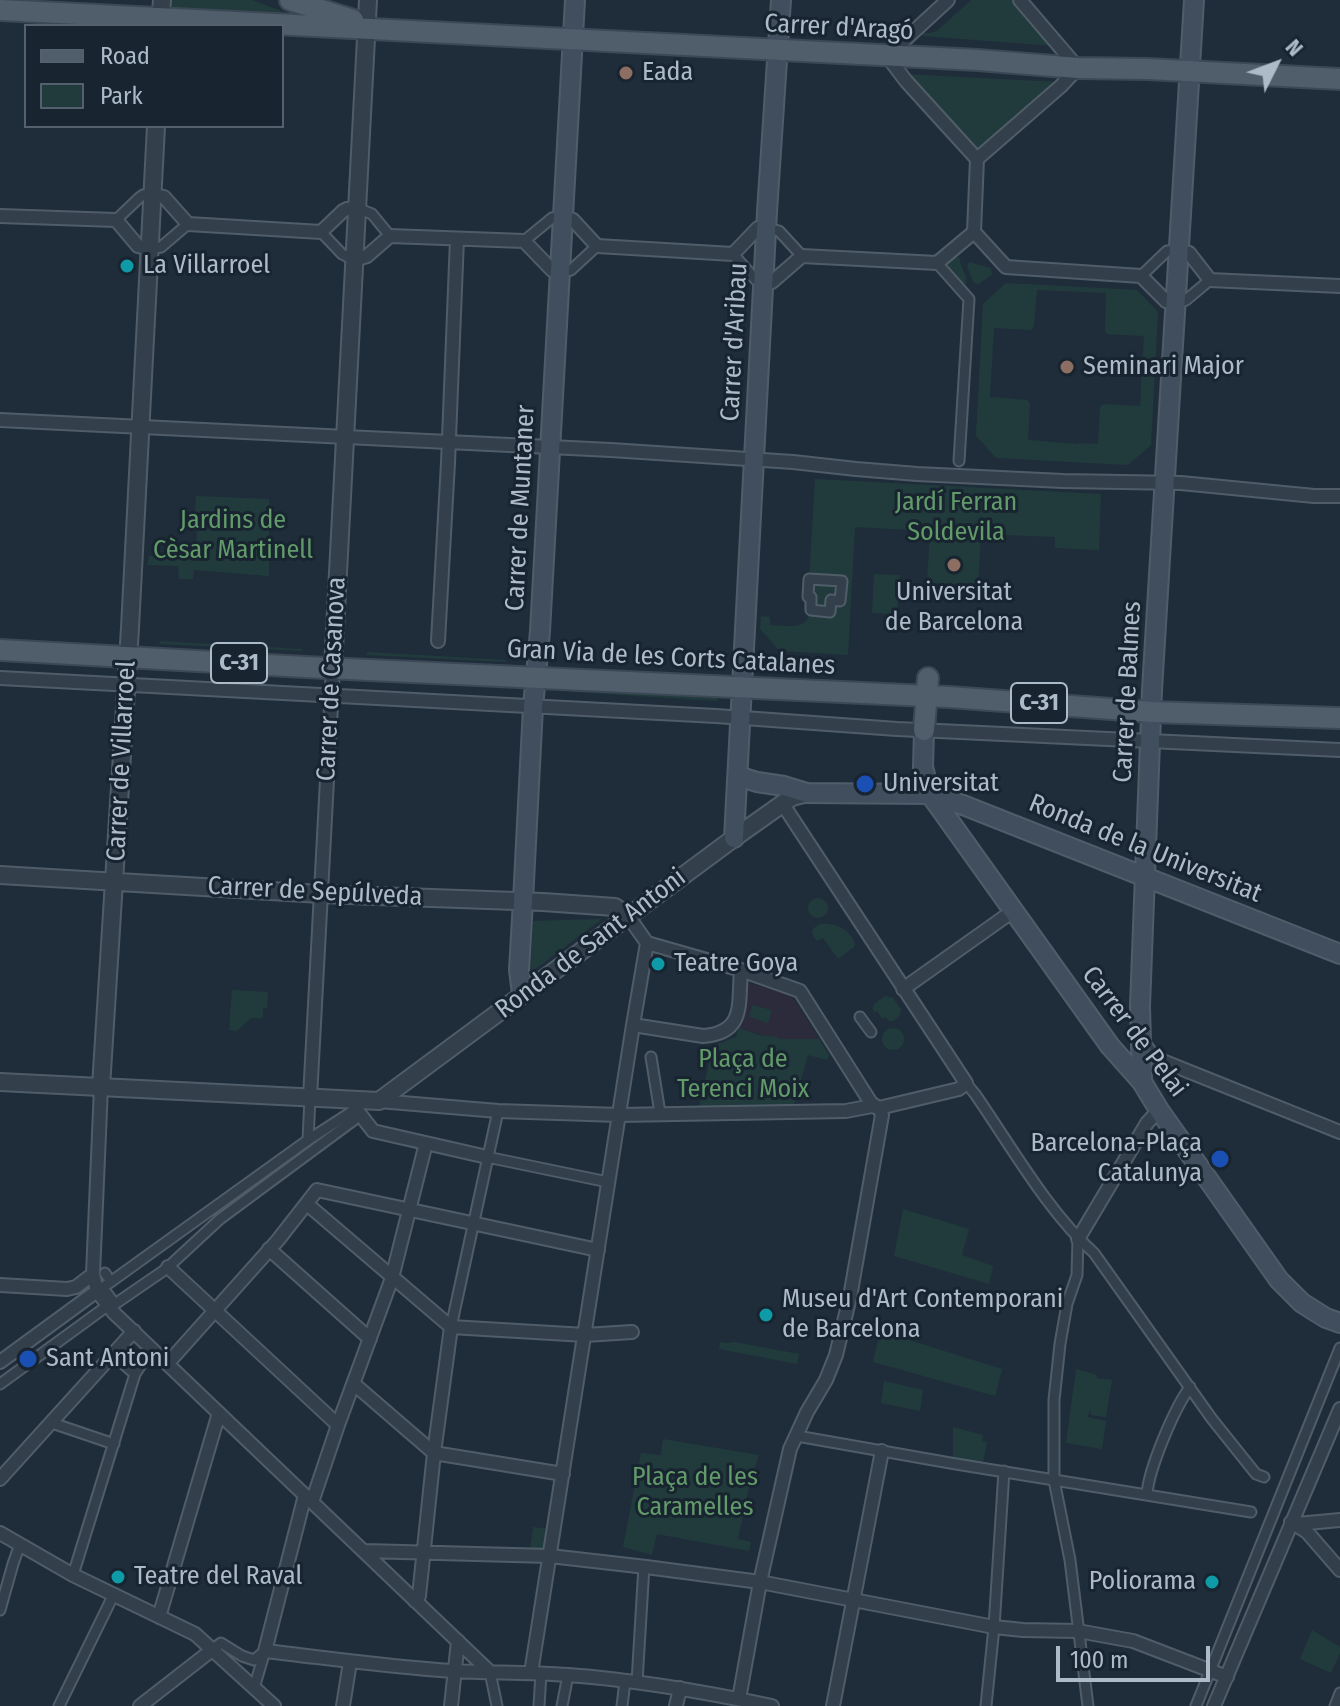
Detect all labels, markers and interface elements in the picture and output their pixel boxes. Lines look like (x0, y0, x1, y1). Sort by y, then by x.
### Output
street label: Carrer d'Aragó (764, 9, 914, 47)
legend (24, 24, 284, 128)
north arrow (1236, 24, 1316, 104)
text: N (1280, 34, 1309, 62)
text: Road (100, 42, 150, 70)
place label: Eada (642, 57, 693, 89)
marker: Eada (617, 64, 635, 82)
text: Park (100, 82, 143, 110)
place label: La Villarroel (143, 250, 270, 282)
marker: La Villarroel (118, 257, 136, 275)
street label: Carrer d'Aribau (715, 262, 755, 422)
place label: Seminari Major (1083, 351, 1244, 383)
marker: Seminari Major (1058, 358, 1076, 376)
street label: Carrer de Muntaner (500, 404, 542, 612)
park label: Jardí Ferran Soldevila (895, 487, 1017, 548)
park label: Jardins de Cèsar Martinell (153, 505, 313, 566)
marker: Universitat de Barcelona (945, 556, 963, 574)
street label: Carrer de Casanova (311, 576, 353, 782)
place label: Universitat de Barcelona (885, 577, 1023, 638)
street label: Carrer de Balmes (1108, 601, 1148, 783)
street label: Gran Via de les Corts Catalanes (506, 634, 836, 682)
road number: C-31 (211, 643, 267, 683)
street label: Carrer de Villarroel (101, 660, 143, 862)
road number: C-31 (1011, 683, 1067, 723)
place label: Universitat (883, 768, 999, 800)
marker: Universitat (854, 773, 876, 795)
street label: Ronda de la Universitat (1024, 788, 1266, 910)
street label: Ronda de Sant Antoni (490, 862, 692, 1026)
street label: Carrer de Sepúlveda (207, 871, 423, 913)
place label: Teatre Goya (674, 948, 798, 980)
marker: Teatre Goya (649, 955, 667, 973)
street label: Carrer de Pelai (1075, 960, 1193, 1104)
park label: Plaça de Terenci Moix (677, 1044, 809, 1106)
place label: Barcelona-Plaça Catalunya (1031, 1128, 1202, 1190)
marker: Barcelona-Plaça Catalunya (1209, 1148, 1231, 1170)
place label: Museu d'Art Contemporani de Barcelona (782, 1284, 1063, 1346)
marker: Museu d'Art Contemporani de Barcelona (757, 1306, 775, 1324)
place label: Sant Antoni (46, 1343, 169, 1375)
marker: Sant Antoni (17, 1348, 39, 1370)
park label: Plaça de les Caramelles (632, 1462, 758, 1524)
place label: Teatre del Raval (134, 1561, 302, 1593)
place label: Poliorama (1089, 1566, 1196, 1598)
marker: Teatre del Raval (109, 1568, 127, 1586)
marker: Poliorama (1203, 1573, 1221, 1591)
scale bar (1060, 1630, 1214, 1680)
text: 100 m (1070, 1646, 1128, 1674)

